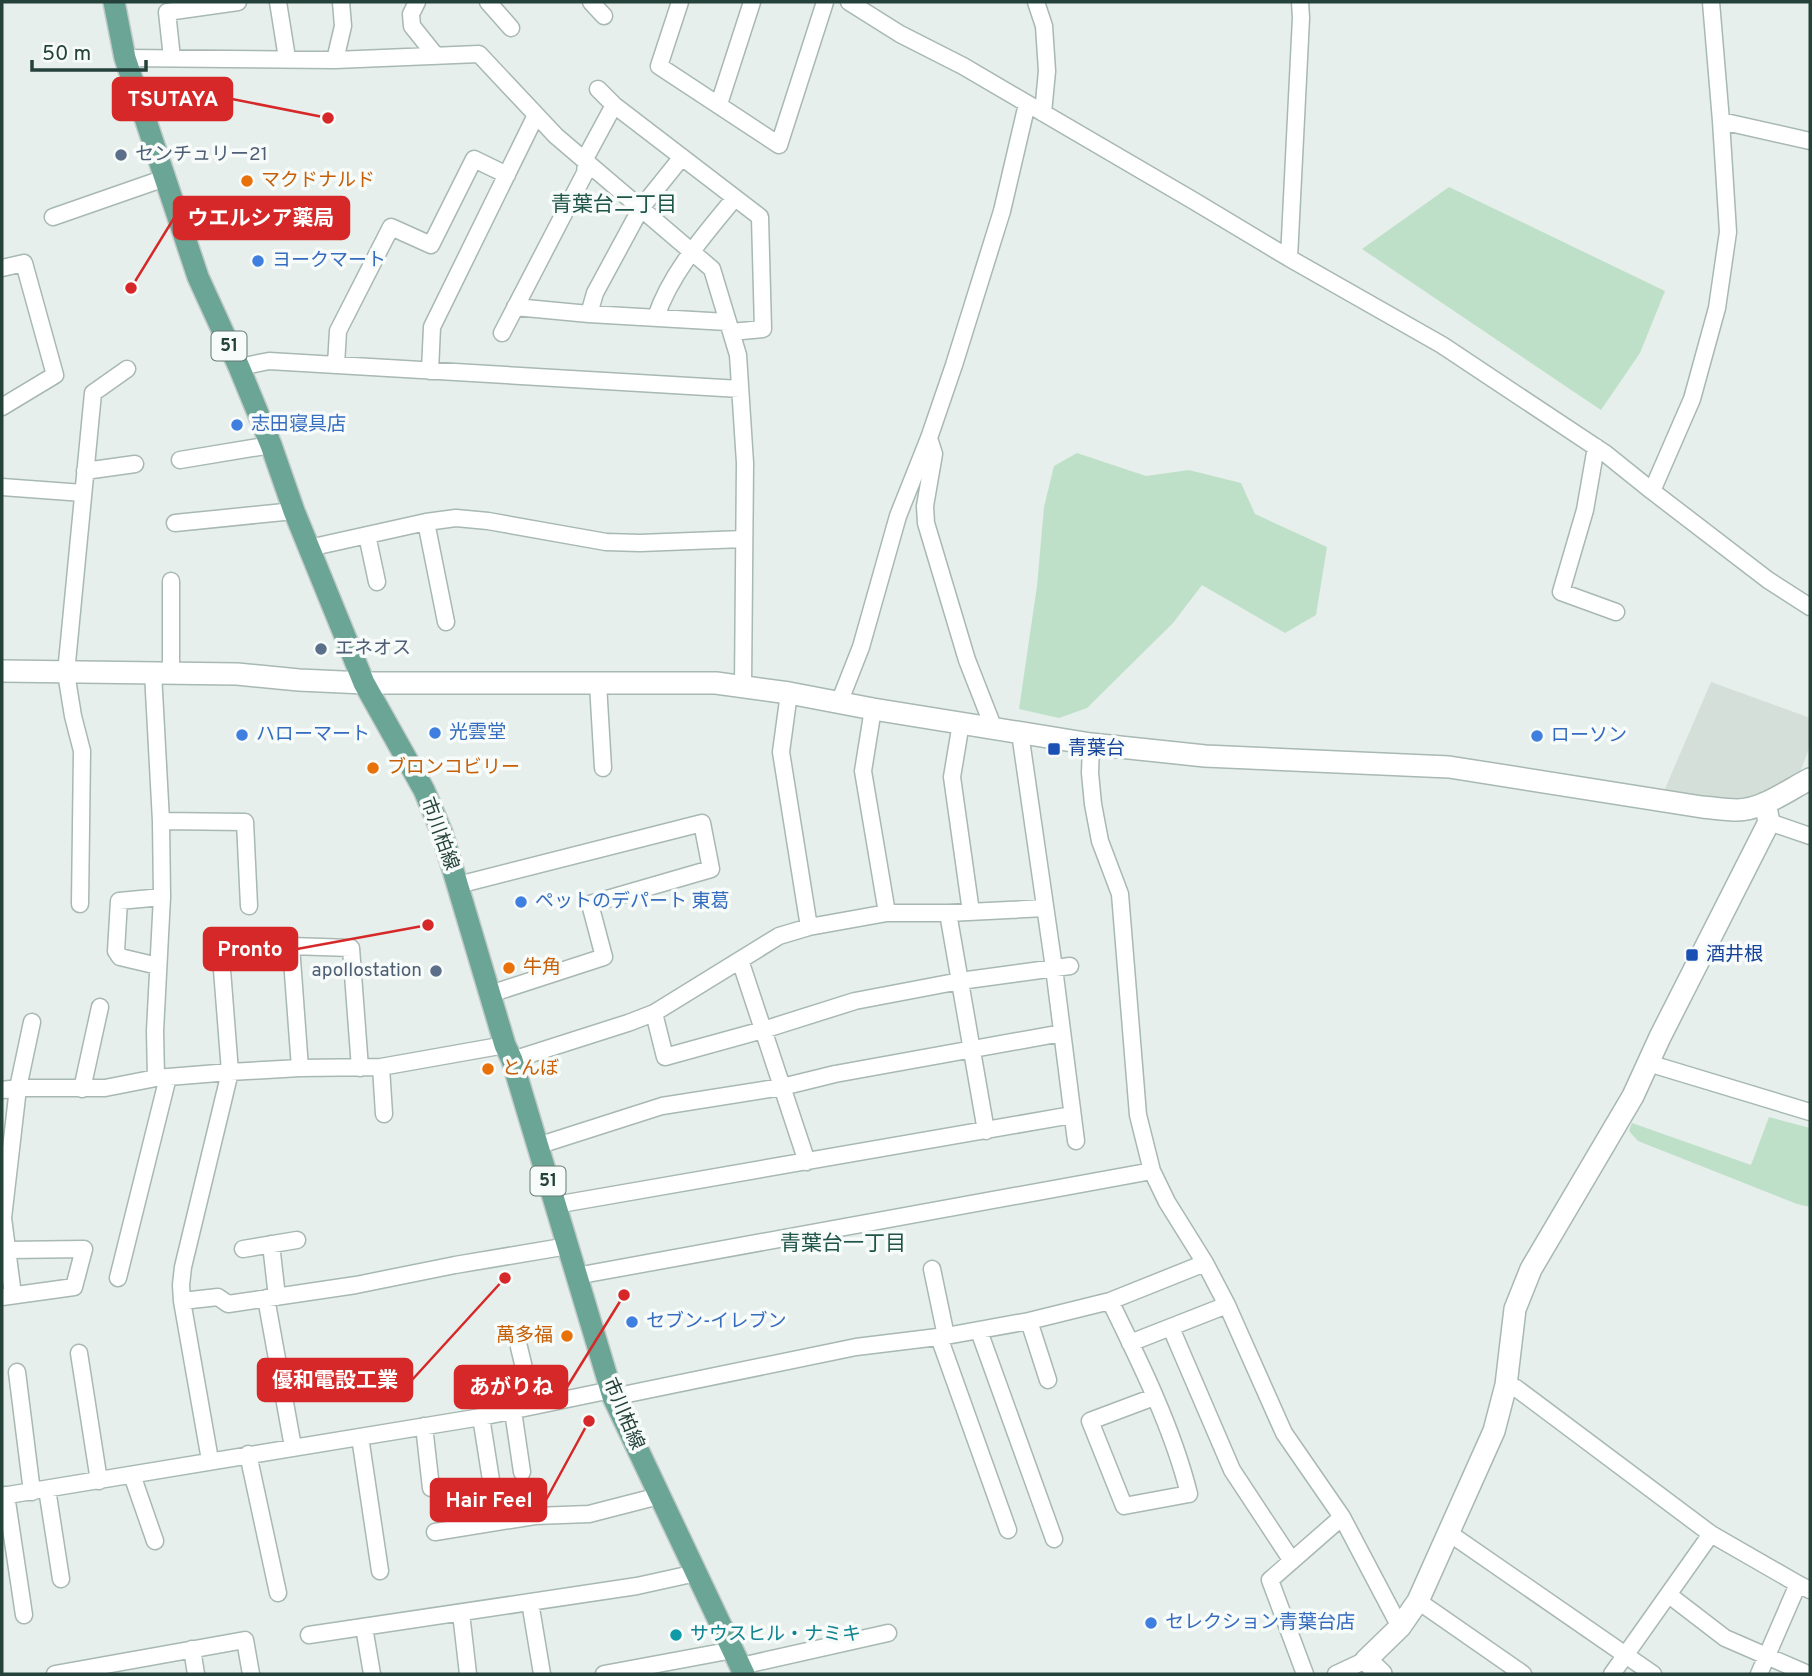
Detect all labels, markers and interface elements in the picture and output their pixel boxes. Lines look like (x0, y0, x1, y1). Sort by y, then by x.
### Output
scale bar (32, 28, 145, 72)
text: 50 m (42, 41, 91, 68)
callout: TSUTAYA (113, 78, 232, 120)
text: TSUTAYA (128, 87, 219, 114)
place label: センチュリー21 (135, 143, 268, 167)
marker: センチュリー21 (113, 147, 129, 163)
place label: マクドナルド (261, 169, 375, 193)
marker: マクドナルド (239, 173, 255, 189)
district label: 青葉台二丁目 (551, 192, 677, 219)
callout: ウエルシア薬局 (174, 197, 349, 239)
text: ウエルシア薬局 (188, 206, 335, 233)
place label: ヨークマート (272, 249, 386, 273)
marker: ヨークマート (250, 253, 266, 269)
road number: 51 (212, 332, 246, 360)
place label: 志田寝具店 (251, 413, 346, 437)
marker: 志田寝具店 (229, 417, 245, 433)
place label: エネオス (335, 637, 411, 661)
marker: エネオス (313, 641, 329, 657)
place label: 光雲堂 (449, 721, 506, 745)
place label: ハローマート (256, 723, 370, 747)
place label: ローソン (1551, 724, 1627, 748)
marker: 光雲堂 (427, 725, 443, 741)
marker: ハローマート (234, 727, 250, 743)
marker: ローソン (1529, 728, 1545, 744)
place label: 青葉台 (1068, 737, 1125, 761)
marker: 青葉台 (1046, 741, 1062, 757)
place label: ブロンコビリー (387, 756, 520, 780)
marker: ブロンコビリー (365, 760, 381, 776)
street label: 市川柏線 (415, 794, 463, 874)
place label: ペットのデパート 東葛 (535, 890, 729, 914)
marker: ペットのデパート 東葛 (513, 894, 529, 910)
callout: Pronto (204, 928, 297, 970)
text: Pronto (217, 937, 283, 964)
place label: 酒井根 (1706, 943, 1763, 967)
marker: 酒井根 (1684, 947, 1700, 963)
place label: 牛角 (523, 956, 561, 980)
place label: apollostation (311, 959, 422, 983)
marker: 牛角 (501, 960, 517, 976)
marker: apollostation (428, 963, 444, 979)
place label: とんぼ (502, 1057, 559, 1081)
marker: とんぼ (480, 1061, 496, 1077)
road number: 51 (530, 1166, 566, 1196)
district label: 青葉台一丁目 (780, 1231, 906, 1258)
place label: セブン-イレブン (646, 1310, 787, 1334)
marker: セブン-イレブン (624, 1314, 640, 1330)
place label: 萬多福 (496, 1324, 553, 1348)
marker: 萬多福 (559, 1328, 575, 1344)
callout: 優和電設工業 (258, 1359, 412, 1401)
callout: あがりね (455, 1366, 567, 1408)
text: 優和電設工業 (272, 1368, 398, 1395)
street label: 市川柏線 (597, 1374, 649, 1454)
text: あがりね (469, 1375, 553, 1402)
callout: Hair Feel (431, 1479, 546, 1521)
text: Hair Feel (445, 1488, 533, 1515)
place label: セレクション青葉台店 (1165, 1611, 1355, 1635)
marker: セレクション青葉台店 (1143, 1615, 1159, 1631)
place label: サウスヒル・ナミキ (690, 1623, 861, 1647)
marker: サウスヒル・ナミキ (668, 1627, 684, 1643)

